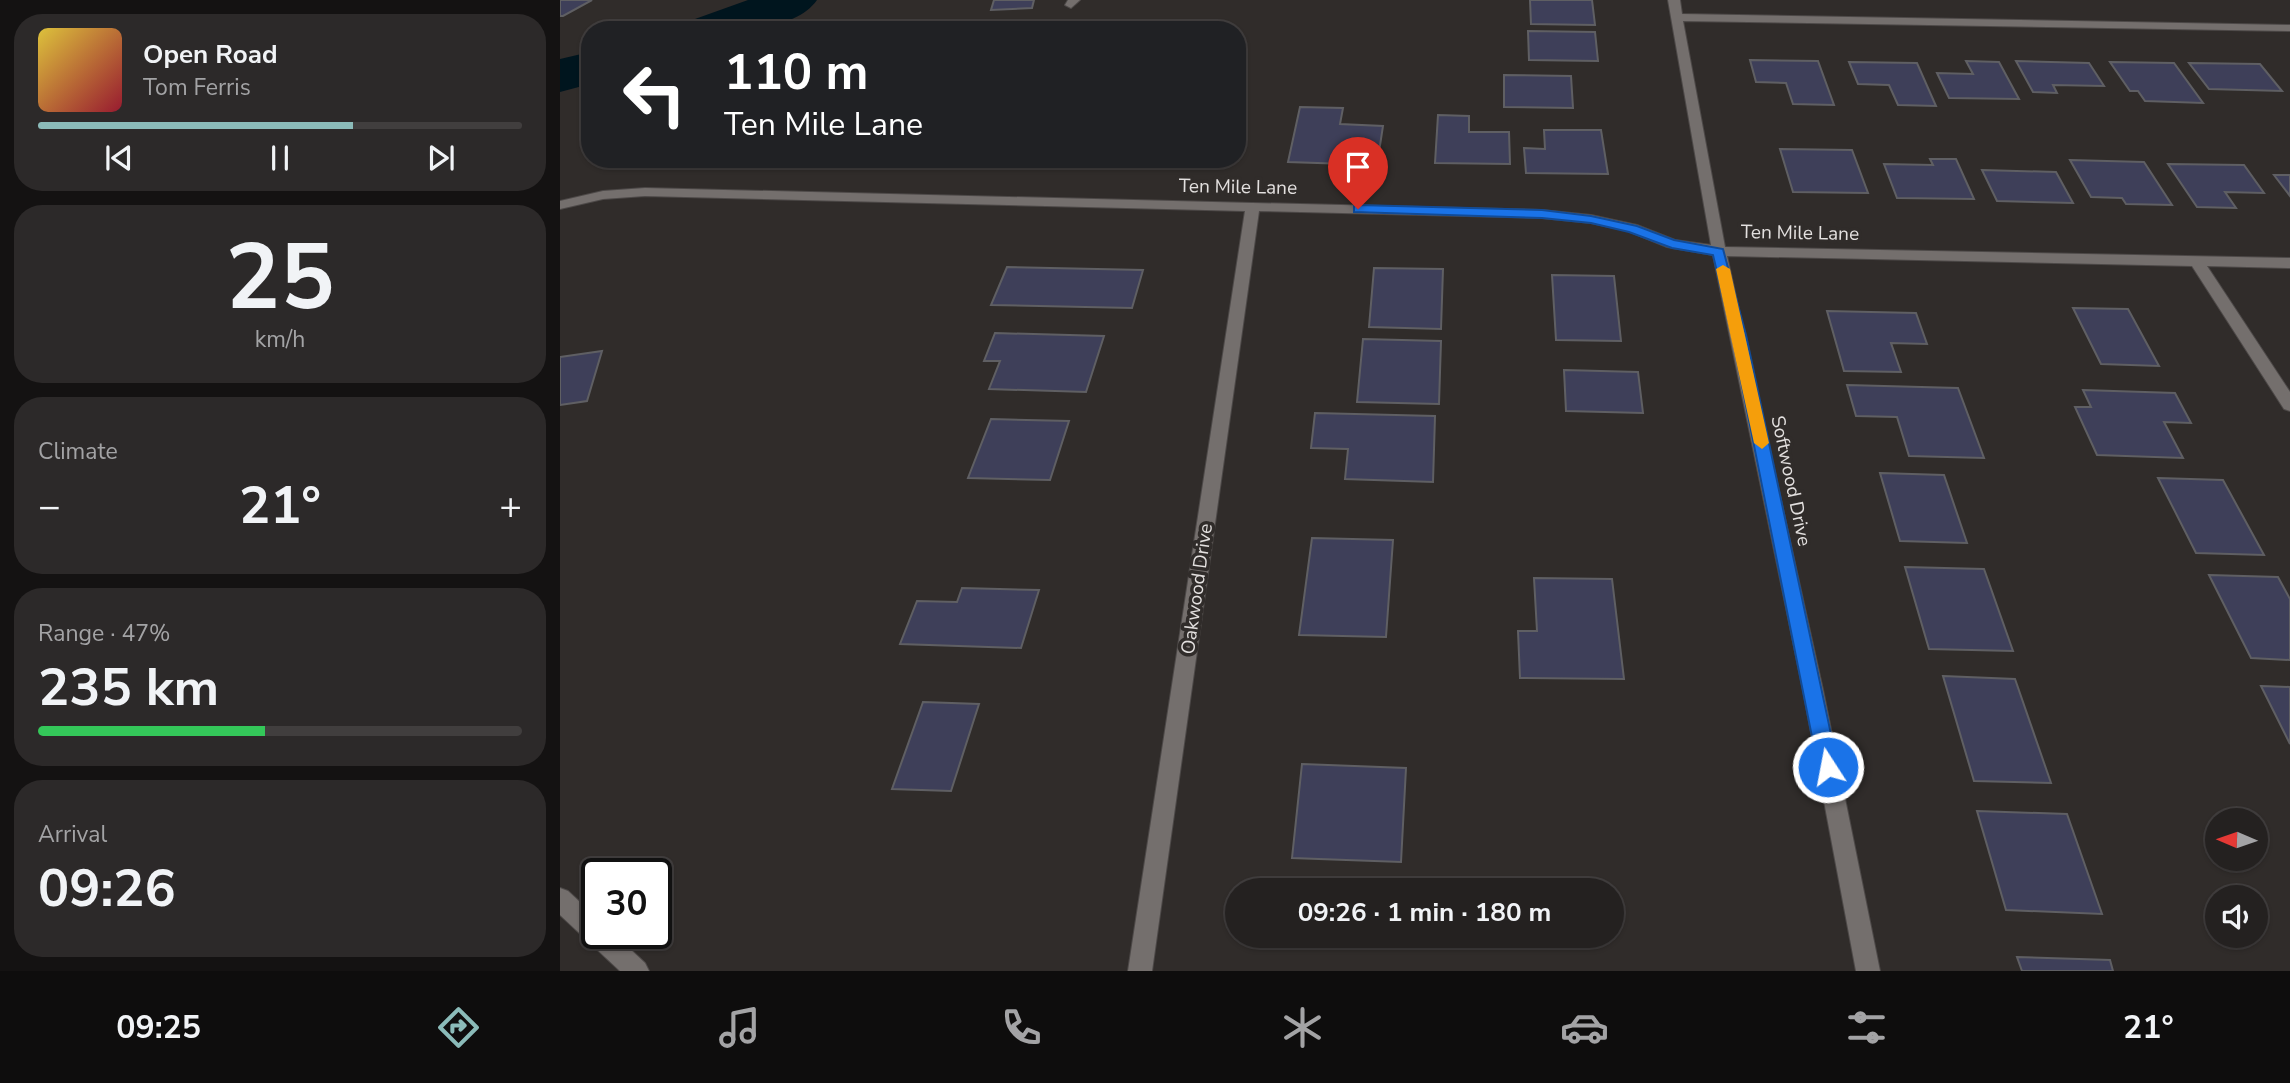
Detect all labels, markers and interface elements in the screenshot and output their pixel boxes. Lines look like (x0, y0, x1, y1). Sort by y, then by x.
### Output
text: Open Road (143, 37, 278, 72)
text: 110 m (724, 39, 868, 106)
icon: left (609, 49, 700, 140)
text: Tom Ferris (143, 72, 251, 103)
text: Ten Mile Lane (724, 103, 923, 146)
pin (1328, 137, 1388, 209)
icon: previous (100, 139, 138, 177)
icon: pause (261, 139, 299, 177)
icon: next (422, 139, 460, 177)
icon: arrive (1339, 148, 1377, 186)
street label: Ten Mile Lane (1179, 173, 1297, 201)
text: 25 (225, 216, 335, 340)
street label: Ten Mile Lane (1741, 219, 1859, 247)
text: km/h (255, 324, 305, 355)
street label: Softwood Drive (1764, 413, 1818, 549)
text: Climate (38, 436, 118, 467)
text: 21° (239, 470, 321, 541)
text: − (38, 481, 61, 532)
text: + (499, 481, 522, 532)
street label: Oakwood Drive (1175, 522, 1219, 656)
text: Range · 47% (38, 618, 170, 649)
text: 235 km (38, 652, 219, 723)
position arrow (1791, 730, 1865, 804)
north arrow (2205, 808, 2268, 872)
map controls (2205, 808, 2268, 948)
text: Arrival (38, 819, 107, 850)
text: 09:26 (38, 853, 176, 924)
speed limit sign: 30 (581, 858, 672, 949)
button: sound (2205, 885, 2268, 948)
text: 09:26 · 1 min · 180 m (1298, 895, 1551, 930)
icon: directions (434, 1003, 483, 1052)
icon: music (715, 1003, 764, 1052)
icon: phone (997, 1003, 1046, 1052)
icon: climate (1278, 1003, 1327, 1052)
icon: car (1560, 1003, 1609, 1052)
icon: filters (1842, 1003, 1891, 1052)
text: 09:25 (116, 1006, 201, 1049)
text: 21° (2123, 1006, 2174, 1049)

